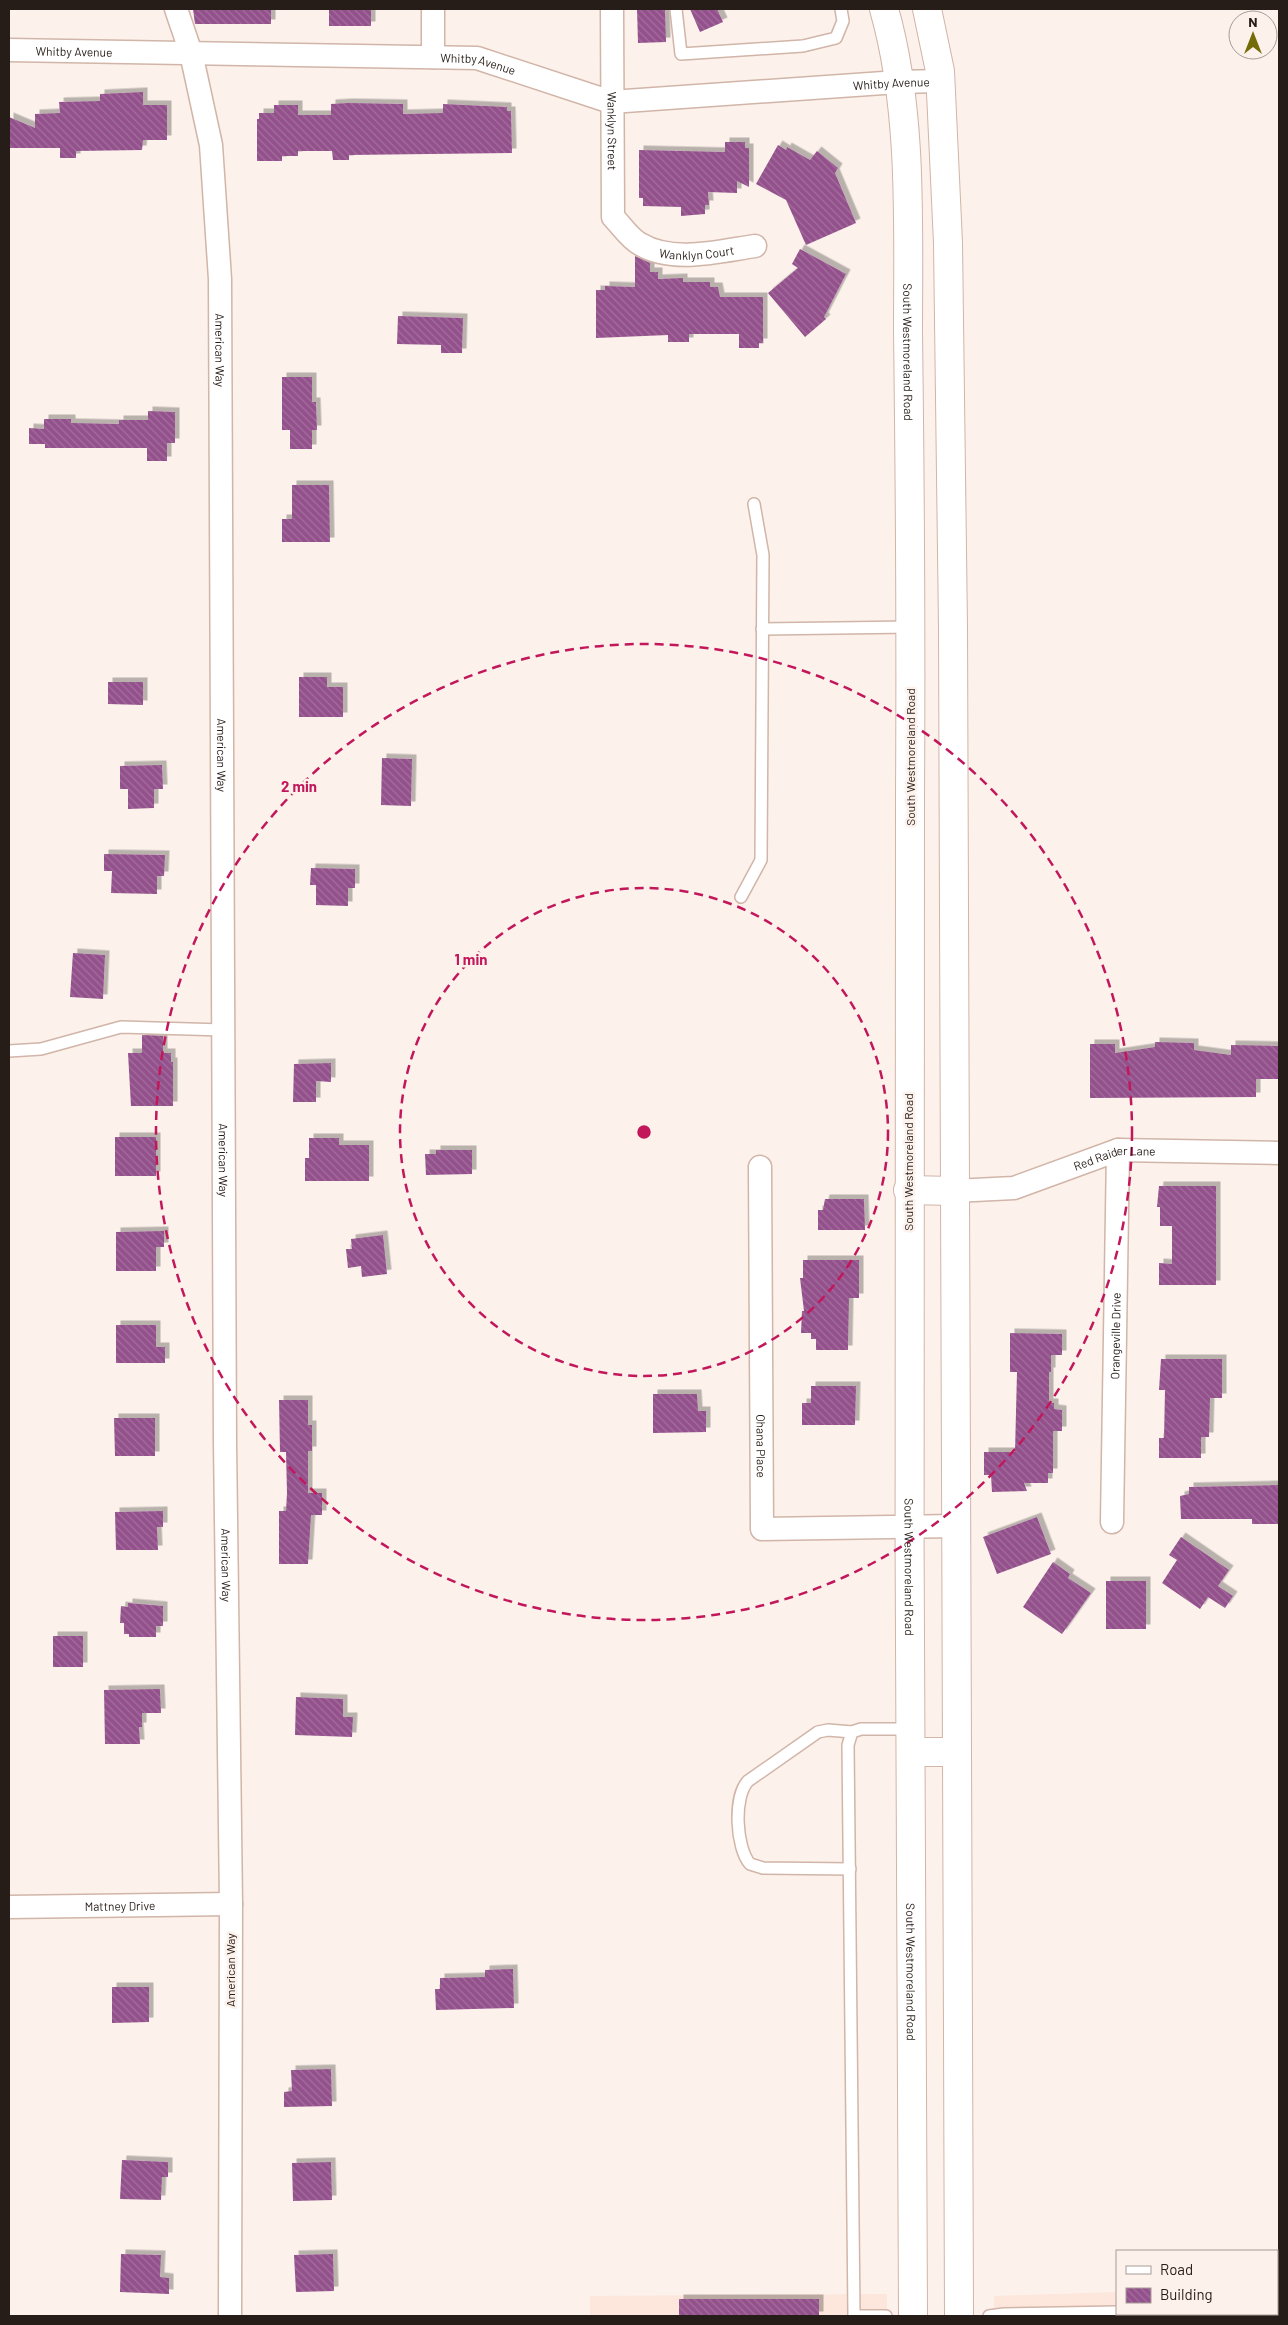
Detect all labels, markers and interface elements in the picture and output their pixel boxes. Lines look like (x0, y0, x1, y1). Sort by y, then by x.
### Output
north arrow (1228, 10, 1278, 60)
text: N (1248, 13, 1258, 30)
street label: Whitby Avenue (35, 43, 113, 59)
street label: Whitby Avenue (440, 50, 518, 77)
street label: Whitby Avenue (852, 74, 930, 92)
street label: Wanklyn Street (605, 92, 620, 170)
street label: Wanklyn Court (658, 243, 735, 262)
street label: South Westmoreland Road (901, 283, 916, 421)
street label: American Way (213, 313, 227, 387)
street label: South Westmoreland Road (903, 688, 917, 826)
street label: American Way (215, 718, 229, 792)
text: 2 min (281, 777, 317, 795)
text: 1 min (455, 950, 487, 968)
street label: South Westmoreland Road (901, 1093, 915, 1231)
street label: American Way (217, 1123, 231, 1197)
centre of rings (635, 1123, 653, 1141)
street label: Red Raider Lane (1071, 1143, 1156, 1173)
street label: Orangeville Drive (1107, 1292, 1123, 1380)
street label: Ohana Place (754, 1414, 769, 1478)
street label: South Westmoreland Road (902, 1498, 917, 1636)
street label: American Way (219, 1528, 234, 1602)
street label: Mattney Drive (85, 1898, 155, 1913)
street label: South Westmoreland Road (904, 1903, 919, 2041)
street label: American Way (223, 1933, 237, 2007)
legend (1116, 2250, 1278, 2315)
text: Road (1160, 2260, 1193, 2278)
text: Building (1160, 2285, 1213, 2303)

